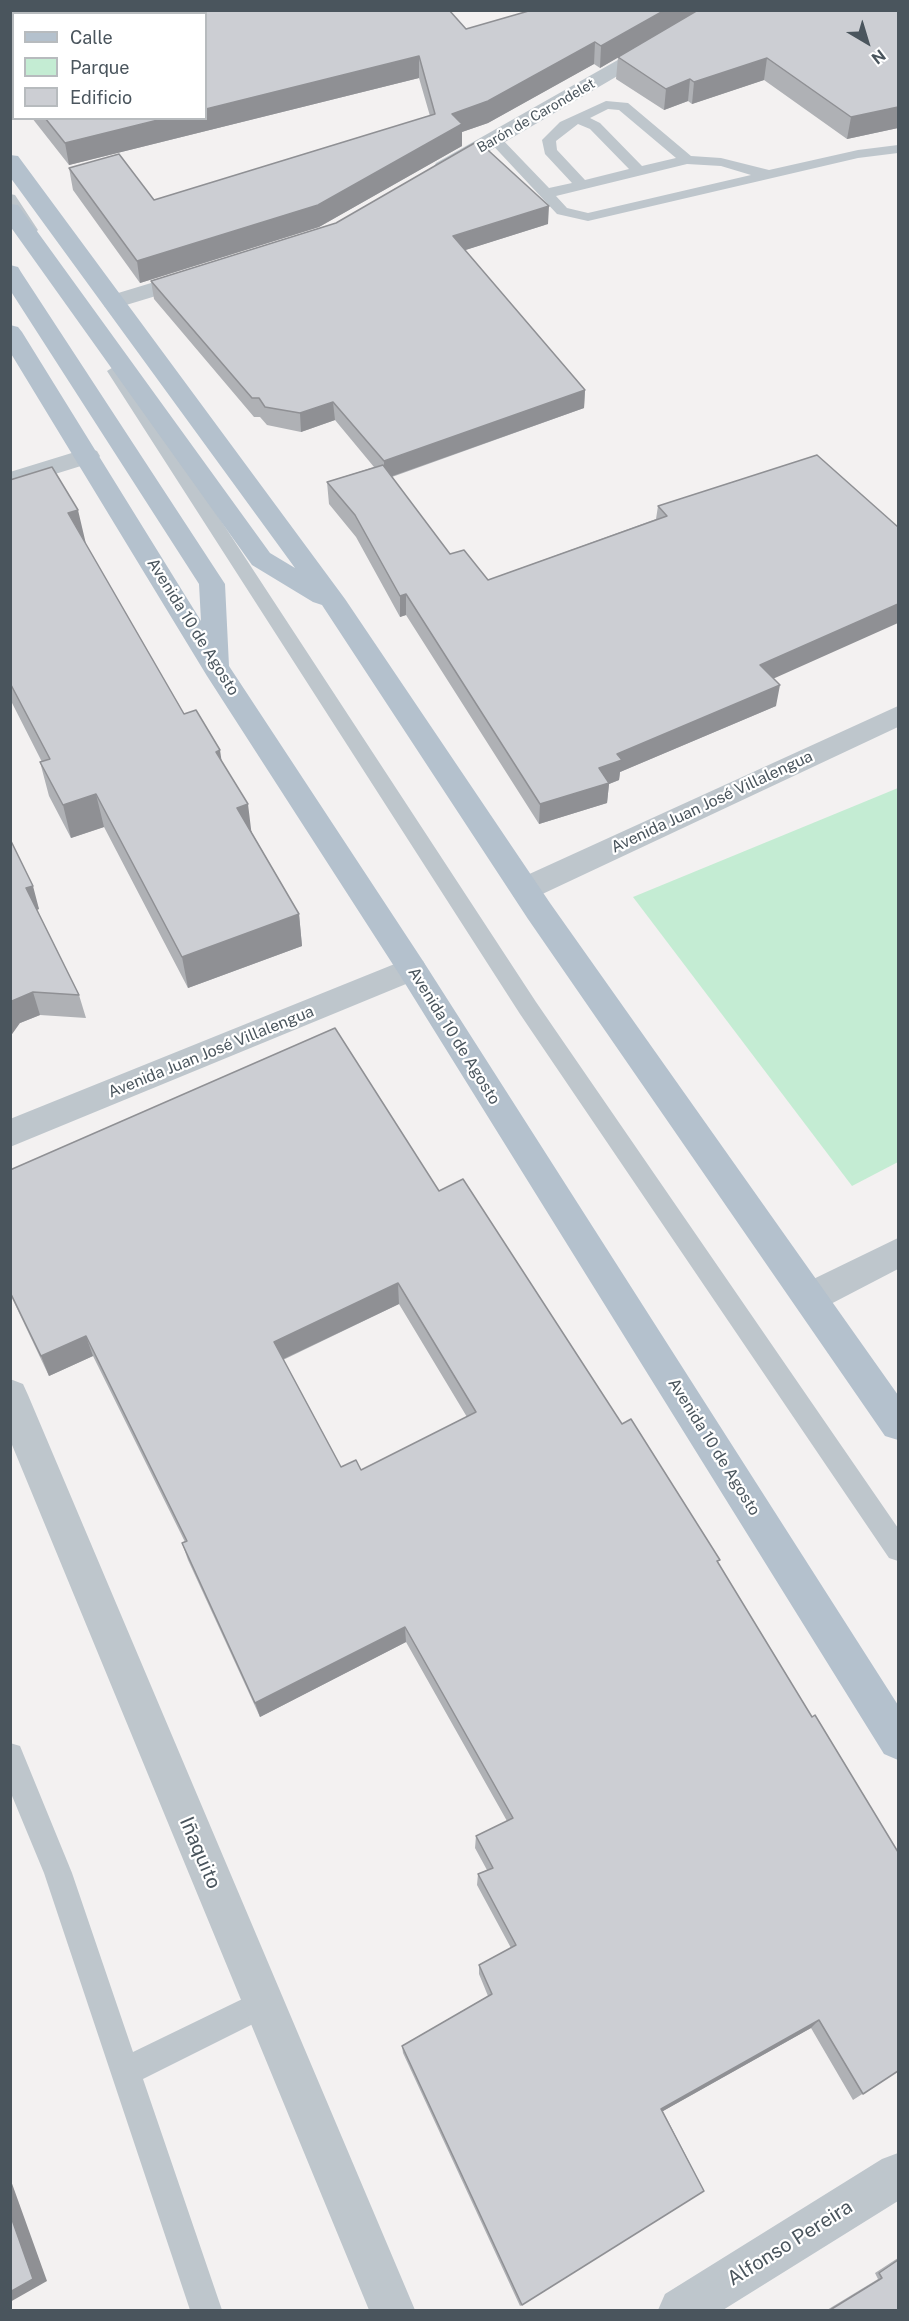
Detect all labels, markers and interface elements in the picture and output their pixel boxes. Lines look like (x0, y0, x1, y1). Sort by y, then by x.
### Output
legend (12, 12, 207, 120)
north arrow (837, 12, 897, 72)
text: Calle (70, 27, 113, 48)
text: N (868, 45, 889, 68)
text: Parque (70, 57, 130, 78)
street label: Barón de Carondelet (474, 75, 598, 157)
text: Edificio (70, 87, 132, 108)
street label: Avenida 10 de Agosto (143, 555, 243, 699)
street label: Avenida Juan José Villalengua (608, 747, 816, 857)
street label: Avenida 10 de Agosto (404, 964, 504, 1108)
street label: Avenida Juan José Villalengua (105, 1002, 317, 1102)
street label: Avenida 10 de Agosto (664, 1375, 764, 1519)
street label: Iñaquito (174, 1813, 226, 1893)
street label: Alfonso Pereira (723, 2195, 857, 2291)

